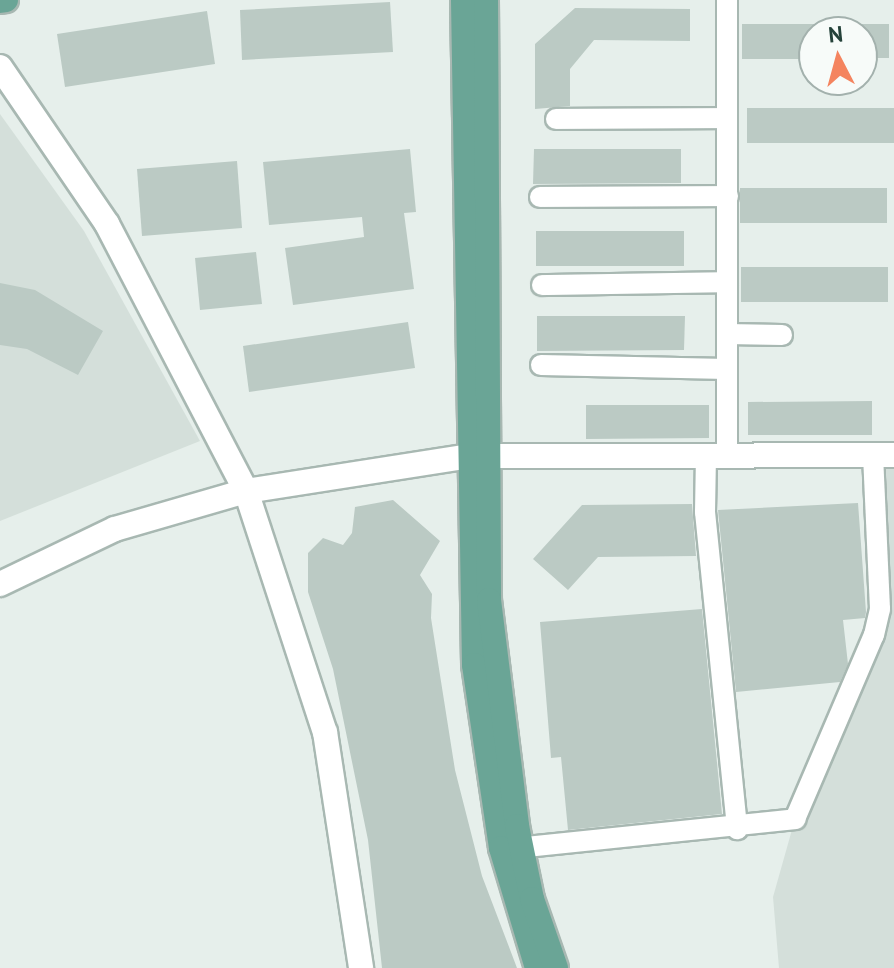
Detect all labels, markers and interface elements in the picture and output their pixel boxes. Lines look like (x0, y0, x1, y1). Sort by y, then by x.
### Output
north arrow (798, 16, 878, 96)
text: N (827, 19, 844, 49)

